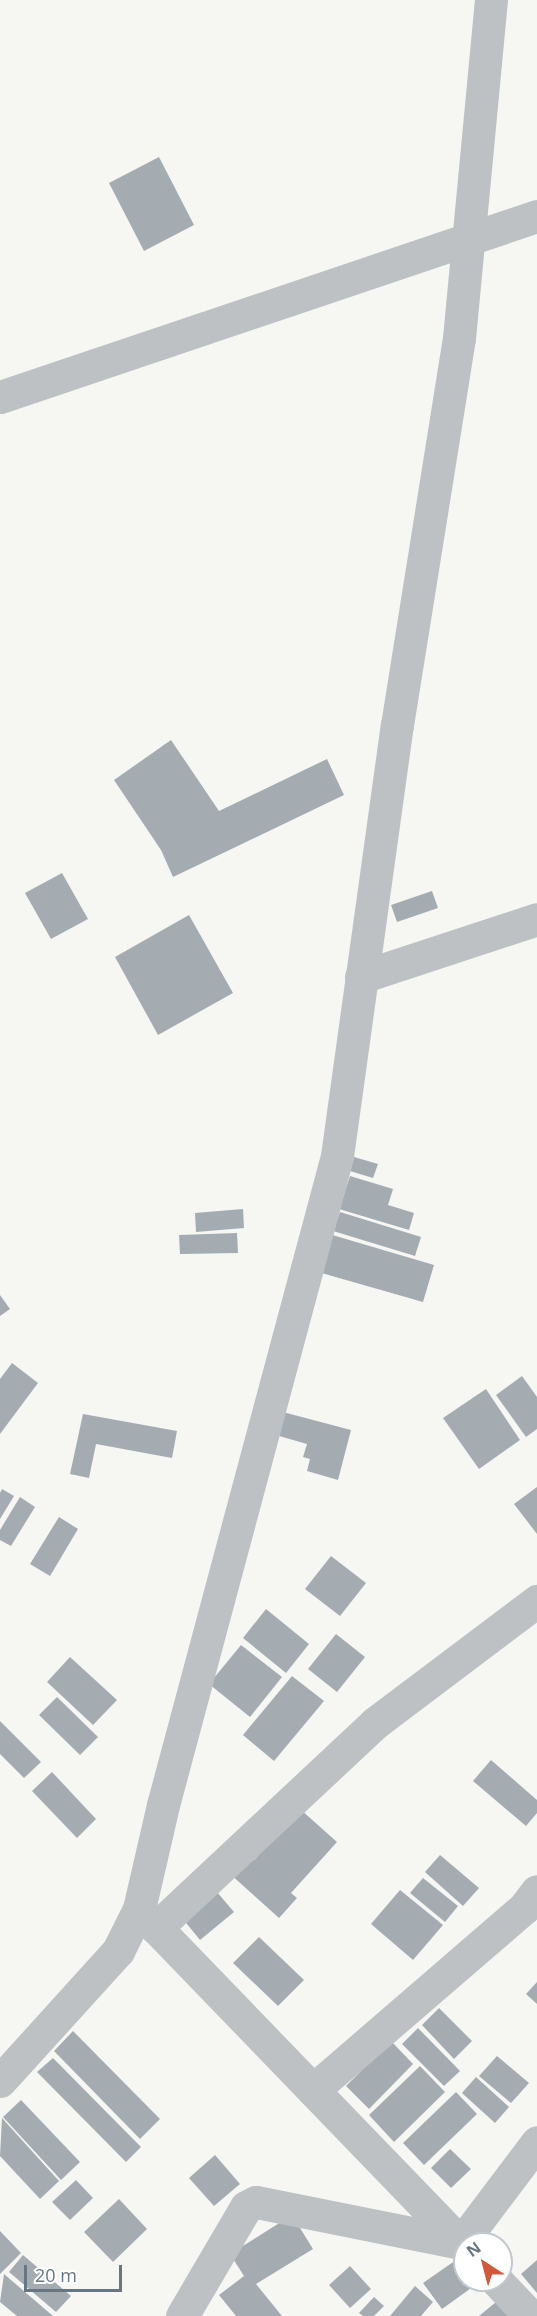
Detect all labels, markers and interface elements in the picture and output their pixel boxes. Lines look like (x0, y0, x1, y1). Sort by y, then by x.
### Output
north arrow (453, 2232, 513, 2292)
text: N (462, 2236, 485, 2262)
scale bar (27, 2253, 124, 2291)
text: 20 m (35, 2263, 77, 2287)

